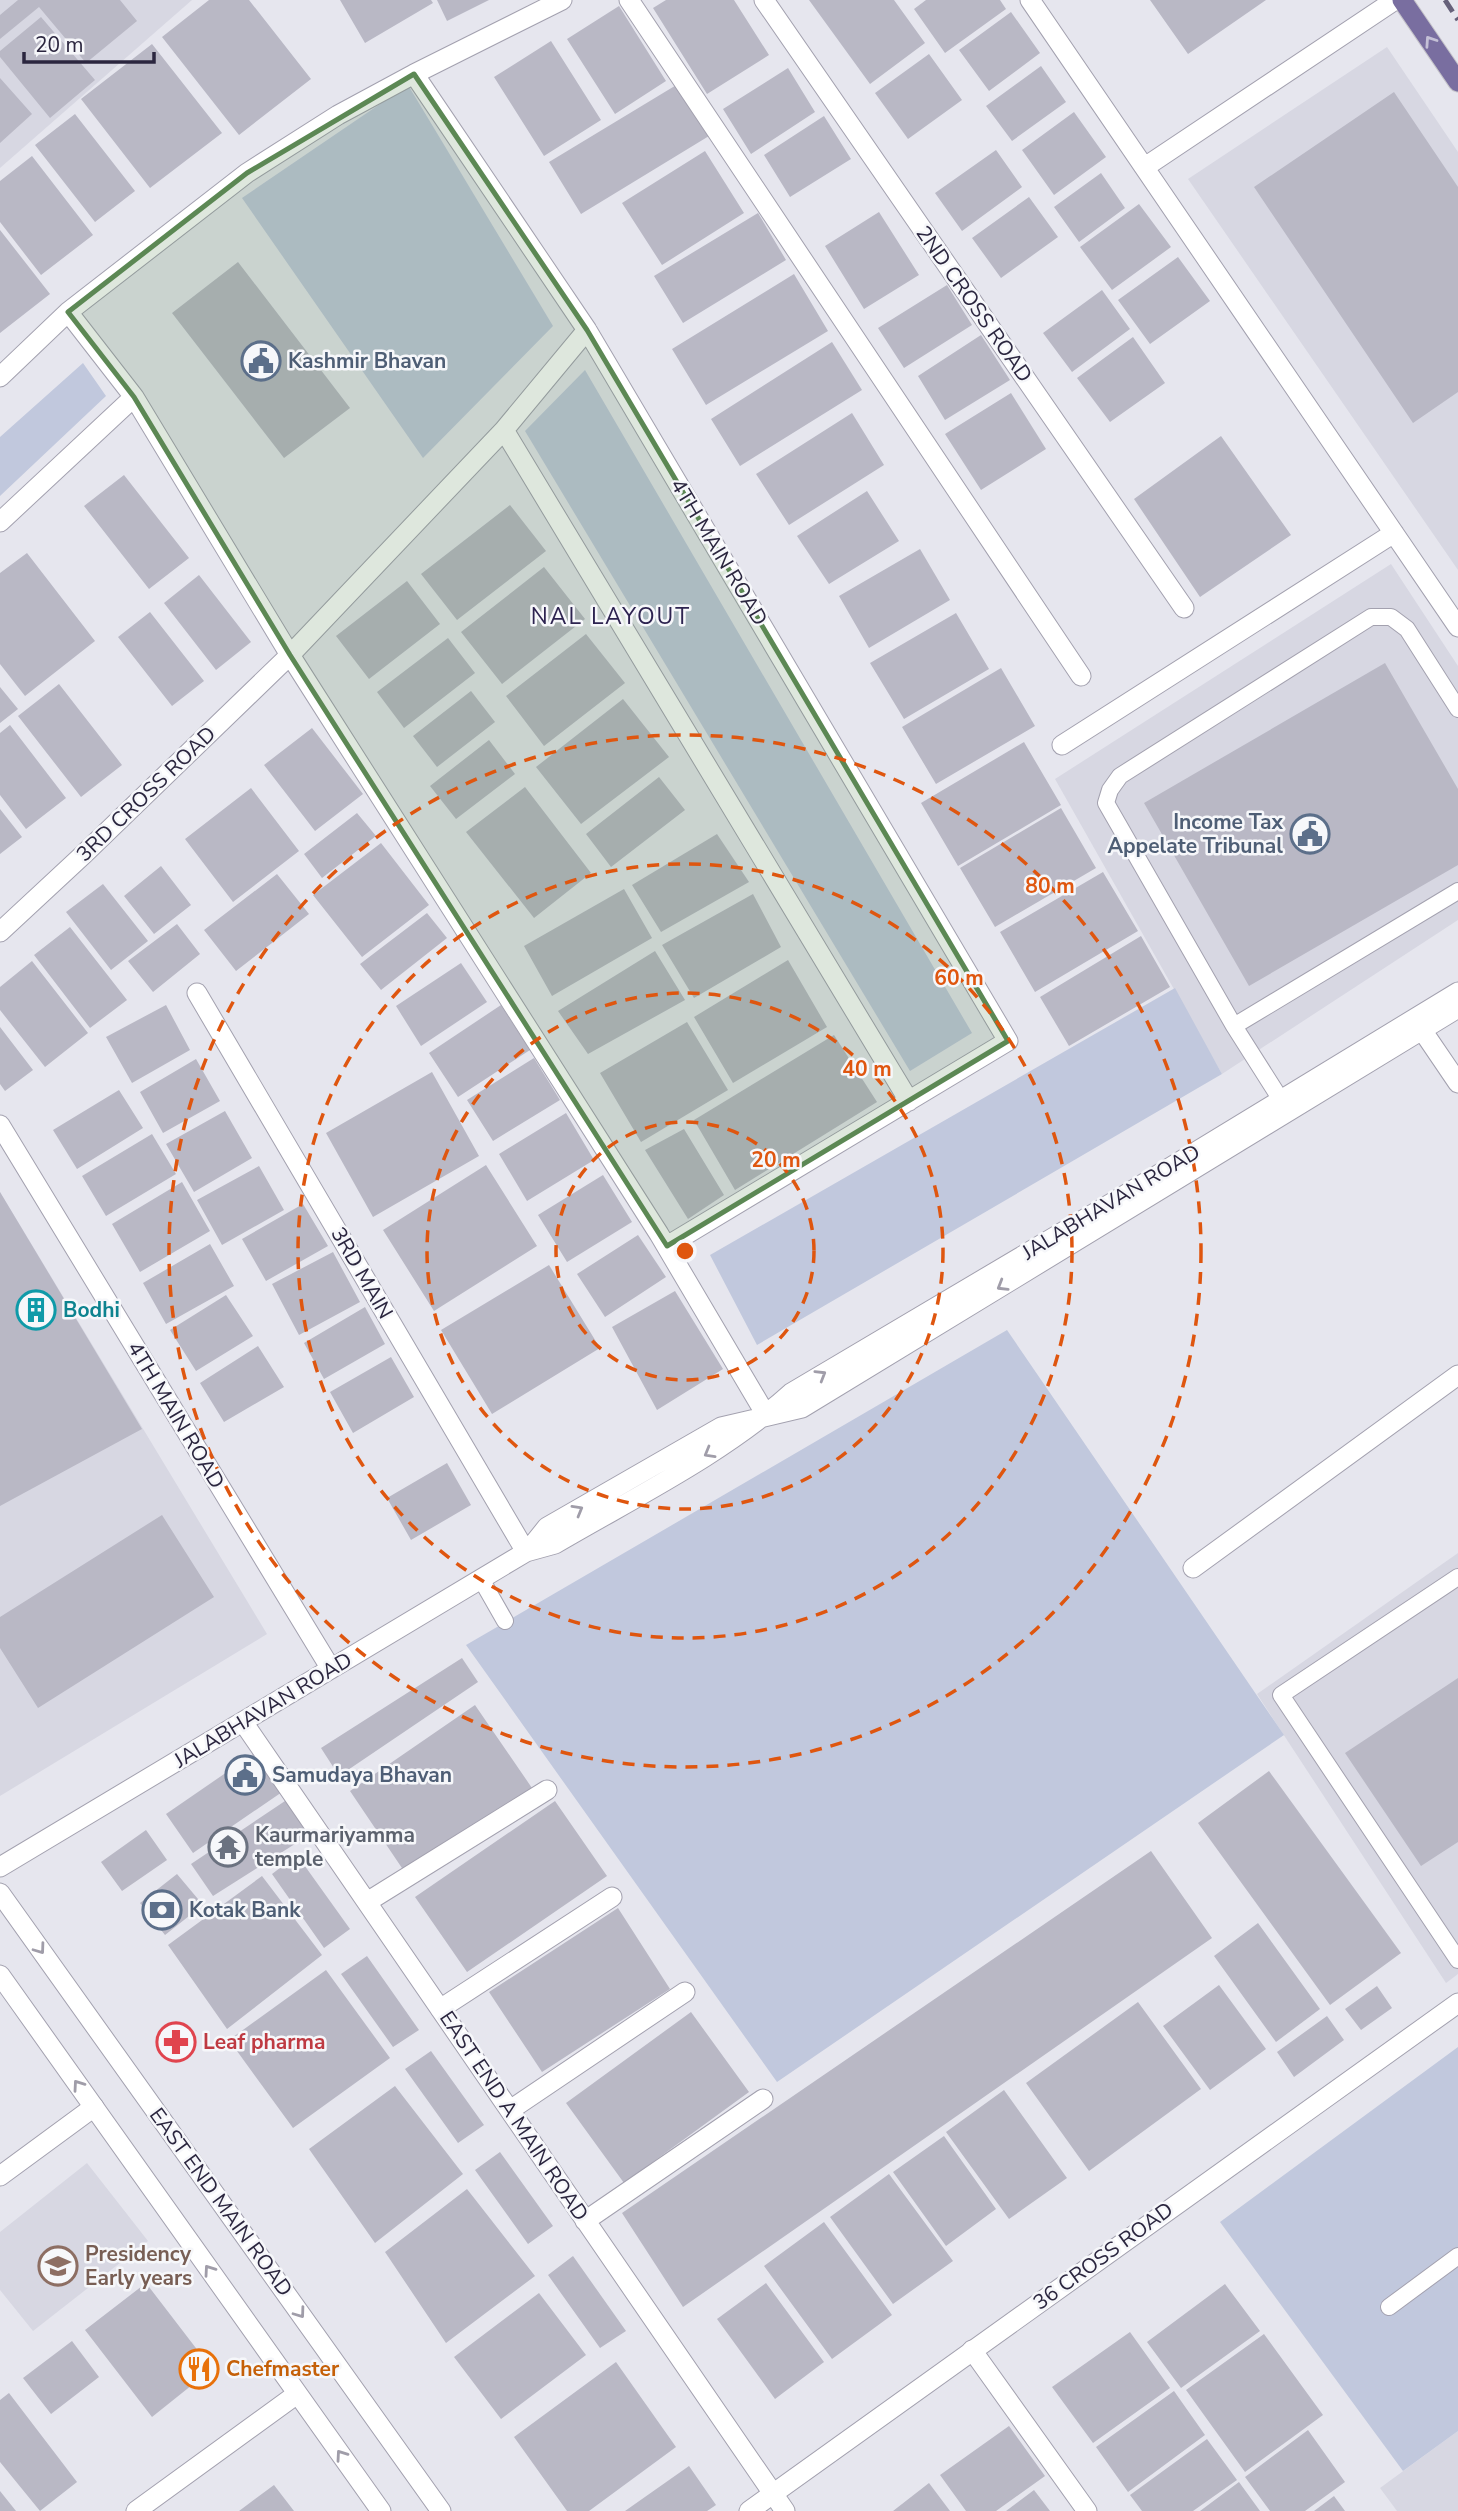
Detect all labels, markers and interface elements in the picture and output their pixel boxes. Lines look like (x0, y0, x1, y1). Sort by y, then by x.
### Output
scale bar (24, 21, 154, 65)
text: 20 m (35, 31, 84, 59)
one-way arrow (1426, 36, 1438, 49)
street label: 2ND CROSS ROAD (909, 220, 1039, 388)
public building icon: Kashmir Bhavan (240, 340, 282, 382)
place label: Kashmir Bhavan (288, 347, 446, 375)
street label: 4TH MAIN ROAD (664, 473, 774, 631)
district label: NAL LAYOUT (531, 601, 691, 632)
street label: 3RD CROSS ROAD (70, 720, 222, 868)
place label: Income Tax Appelate Tribunal (1107, 808, 1284, 860)
public building icon: Income Tax Appelate Tribunal (1289, 813, 1331, 855)
text: 80 m (1025, 872, 1075, 900)
text: 60 m (934, 964, 984, 992)
text: 40 m (842, 1055, 892, 1083)
street label: JALABHAVAN ROAD (1016, 1138, 1205, 1267)
text: 20 m (751, 1146, 801, 1174)
street label: 3RD MAIN (324, 1222, 400, 1324)
centre of rings (673, 1239, 697, 1263)
one-way arrow (997, 1278, 1010, 1291)
building icon: Bodhi (15, 1289, 57, 1331)
place label: Bodhi (63, 1296, 120, 1324)
street label: 4TH MAIN ROAD (121, 1336, 231, 1494)
one-way arrow (813, 1370, 826, 1383)
one-way arrow (704, 1445, 717, 1458)
one-way arrow (570, 1505, 583, 1518)
street label: JALABHAVAN ROAD (168, 1646, 357, 1775)
public building icon: Samudaya Bhavan (224, 1754, 266, 1796)
place label: Samudaya Bhavan (272, 1761, 452, 1789)
place label: Kaurmariyamma temple (255, 1821, 415, 1873)
temple icon: Kaurmariyamma temple (207, 1826, 249, 1868)
bank icon: Kotak Bank (141, 1889, 183, 1931)
place label: Kotak Bank (189, 1896, 301, 1924)
one-way arrow (32, 1941, 44, 1954)
street label: EAST END A MAIN ROAD (433, 2006, 595, 2226)
pharmacy icon: Leaf pharma (155, 2021, 197, 2063)
place label: Leaf pharma (203, 2028, 325, 2056)
one-way arrow (73, 2080, 86, 2093)
street label: EAST END MAIN ROAD (143, 2102, 299, 2302)
street label: 36 CROSS ROAD (1027, 2196, 1179, 2316)
place label: Presidency Early years (85, 2240, 192, 2292)
school or university icon: Presidency Early years (37, 2245, 79, 2287)
one-way arrow (205, 2265, 217, 2278)
one-way arrow (292, 2305, 304, 2318)
restaurant icon: Chefmaster (178, 2348, 220, 2390)
place label: Chefmaster (226, 2355, 340, 2383)
one-way arrow (337, 2450, 349, 2463)

